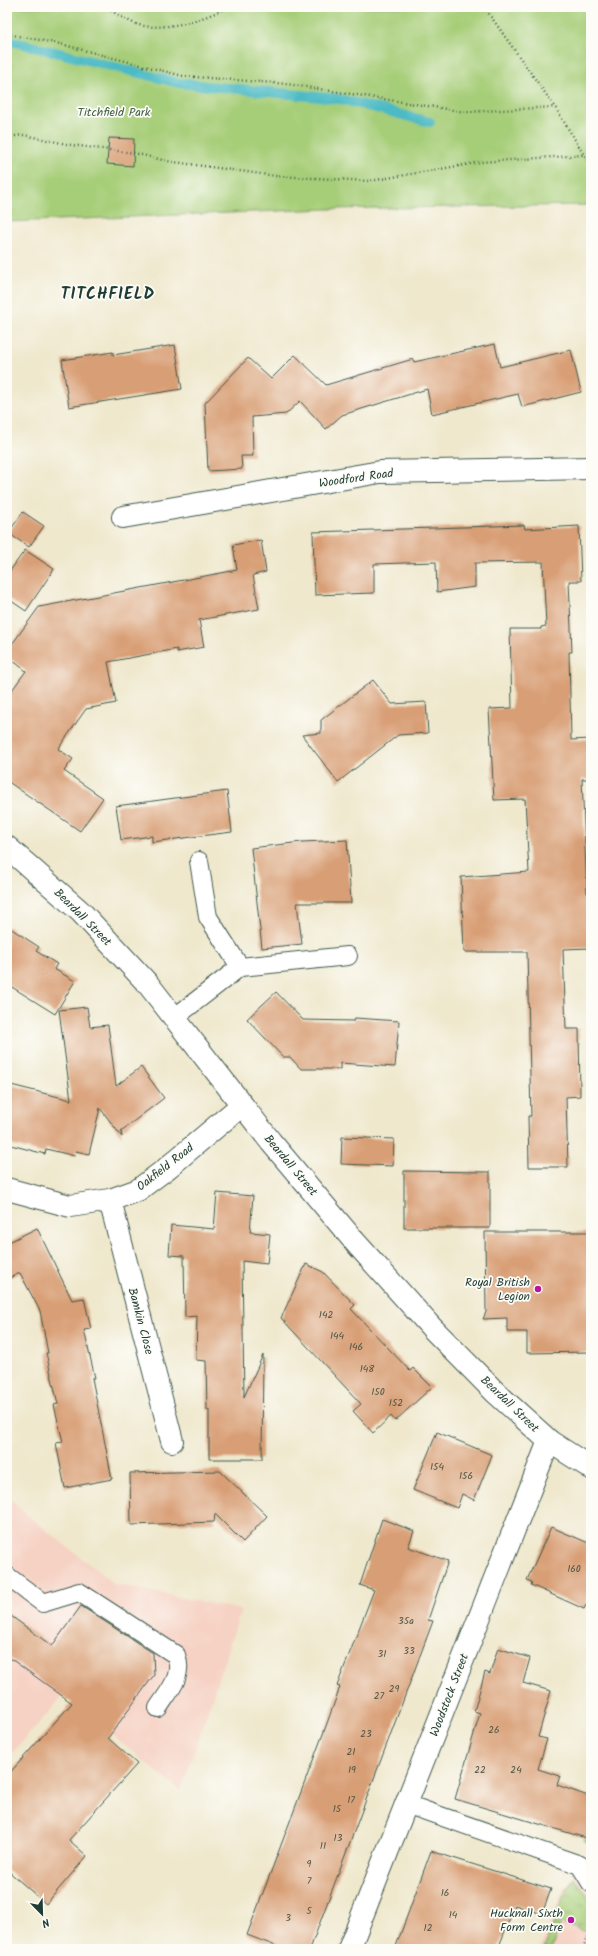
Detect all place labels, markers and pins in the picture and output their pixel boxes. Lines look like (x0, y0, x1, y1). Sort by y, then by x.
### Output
place label: Royal British Legion (465, 1273, 530, 1306)
marker: Royal British Legion (533, 1284, 543, 1294)
place label: Hucknall Sixth Form Centre (490, 1904, 564, 1937)
marker: Hucknall Sixth Form Centre (566, 1915, 576, 1925)

